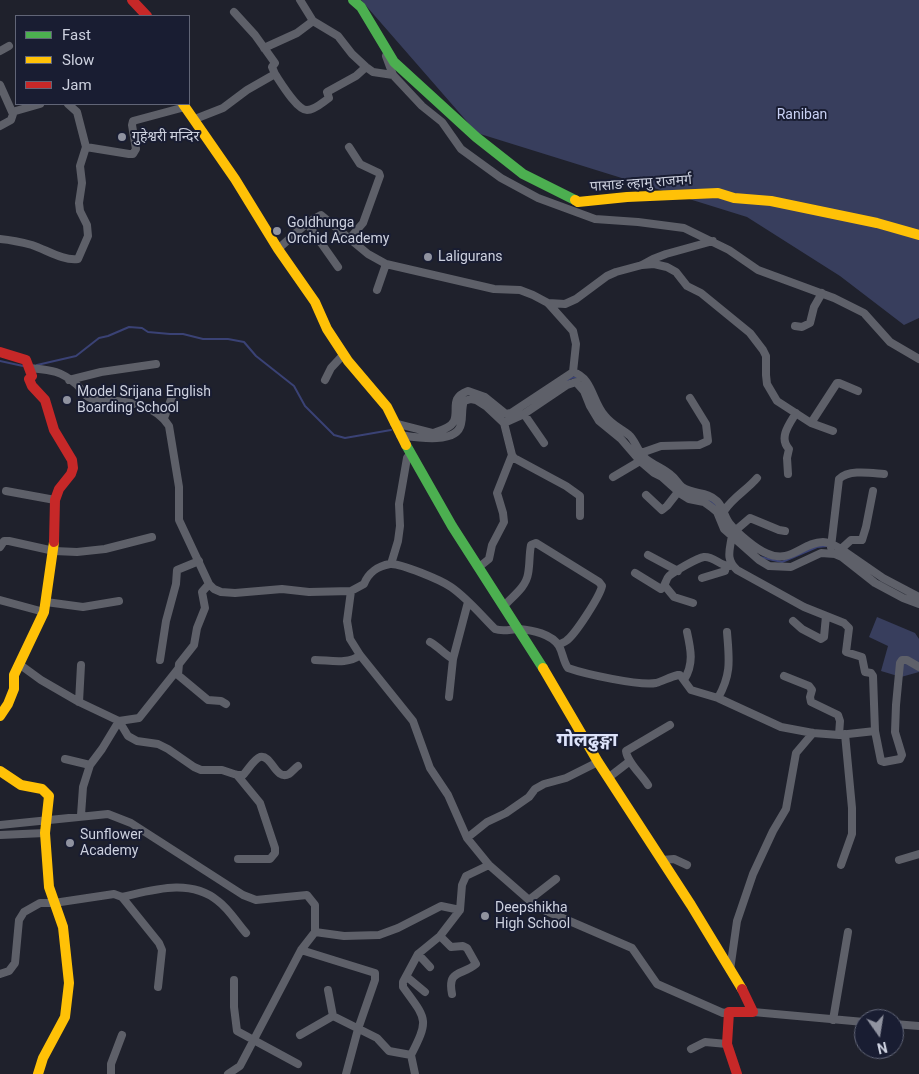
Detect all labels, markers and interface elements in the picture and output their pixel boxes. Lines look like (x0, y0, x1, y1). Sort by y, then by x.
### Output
legend (15, 15, 190, 105)
text: Fast (62, 26, 91, 44)
text: Slow (62, 51, 94, 69)
text: Jam (62, 76, 92, 94)
park label: Raniban (777, 107, 827, 123)
place label: गुहेश्वरी मन्दिर (132, 129, 199, 145)
marker: गुहेश्वरी मन्दिर (116, 131, 128, 143)
street label: पासाङ ल्हामु राजमर्ग (590, 172, 692, 196)
place label: Goldhunga Orchid Academy (287, 215, 389, 248)
marker: Goldhunga Orchid Academy (271, 225, 283, 237)
place label: Laligurans (438, 249, 503, 265)
marker: Laligurans (422, 251, 434, 263)
place label: Model Srijana English Boarding School (77, 384, 211, 417)
marker: Model Srijana English Boarding School (61, 394, 73, 406)
district label: गोलढुङ्गा (556, 730, 618, 752)
place label: Sunflower Academy (80, 827, 142, 860)
marker: Sunflower Academy (64, 837, 76, 849)
place label: Deepshikha High School (495, 900, 570, 932)
marker: Deepshikha High School (479, 910, 491, 922)
north arrow (854, 1009, 904, 1059)
text: N (876, 1039, 889, 1057)

